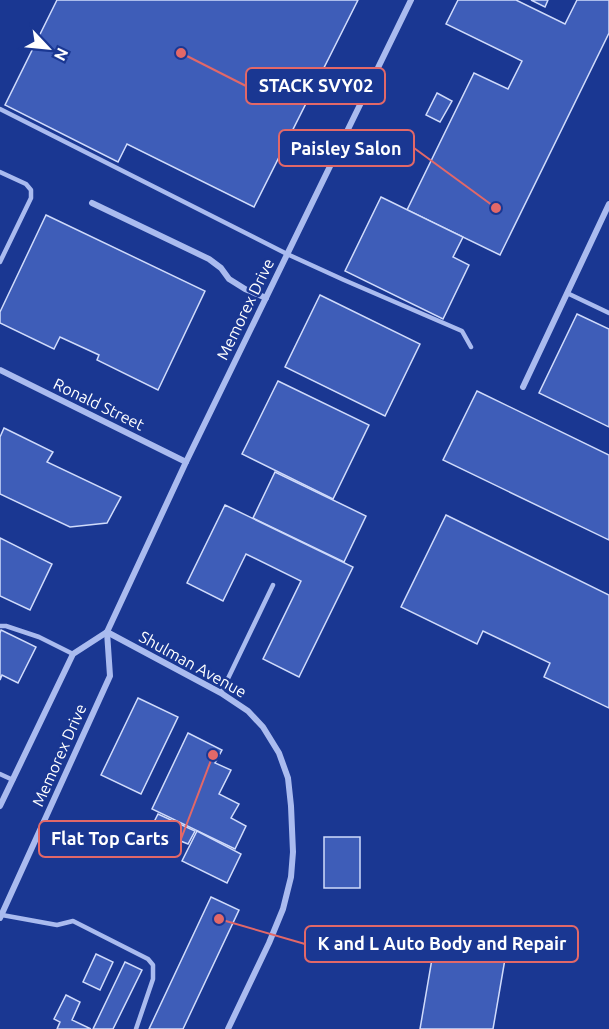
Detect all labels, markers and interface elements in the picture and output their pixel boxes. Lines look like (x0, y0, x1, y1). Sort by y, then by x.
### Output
north arrow (18, 18, 78, 78)
text: N (51, 45, 72, 64)
callout: STACK SVY02 (246, 68, 385, 104)
text: STACK SVY02 (259, 75, 373, 95)
callout: Paisley Salon (279, 130, 414, 166)
text: Paisley Salon (291, 138, 402, 158)
street label: Memorex Drive (213, 255, 277, 363)
street label: Ronald Street (51, 374, 148, 434)
street label: Shulman Avenue (136, 627, 250, 701)
street label: Memorex Drive (28, 701, 90, 809)
callout: Flat Top Carts (39, 821, 181, 857)
text: Flat Top Carts (51, 828, 169, 848)
callout: K and L Auto Body and Repair (305, 926, 578, 962)
text: K and L Auto Body and Repair (317, 933, 567, 953)

